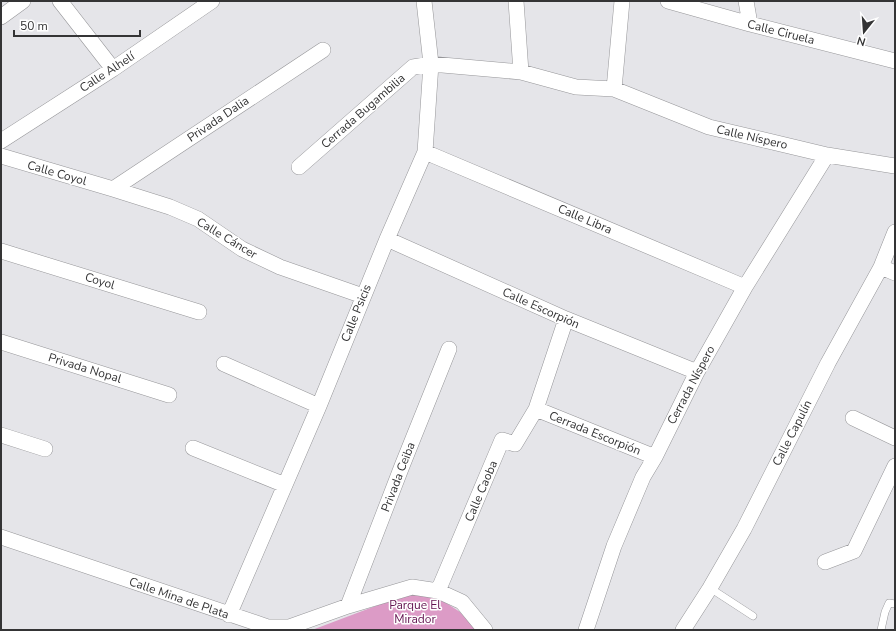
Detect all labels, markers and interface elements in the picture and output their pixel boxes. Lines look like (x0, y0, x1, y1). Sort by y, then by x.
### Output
scale bar (14, 12, 140, 38)
north arrow (844, 12, 884, 52)
street label: Calle Ciruela (746, 16, 816, 48)
text: 50 m (20, 18, 48, 34)
text: N (855, 33, 867, 49)
street label: Calle Alhelí (76, 48, 139, 96)
street label: Cerrada Bugambilia (318, 70, 408, 152)
street label: Privada Dalia (184, 92, 252, 146)
street label: Calle Níspero (715, 121, 789, 153)
street label: Calle Coyol (25, 157, 89, 189)
street label: Calle Libra (555, 200, 615, 238)
street label: Calle Cáncer (194, 214, 261, 263)
street label: Coyol (83, 269, 117, 293)
street label: Calle Psicis (337, 282, 375, 344)
street label: Calle Escorpión (500, 284, 582, 332)
street label: Cerrada Níspero (663, 343, 719, 427)
street label: Privada Nopal (46, 349, 124, 387)
street label: Calle Capulín (769, 397, 815, 469)
street label: Cerrada Escorpión (547, 407, 643, 459)
street label: Privada Ceiba (377, 440, 419, 514)
street label: Calle Caoba (461, 458, 501, 524)
street label: Calle Mina de Plata (127, 573, 231, 623)
park label: Parque El Mirador (389, 597, 441, 627)

